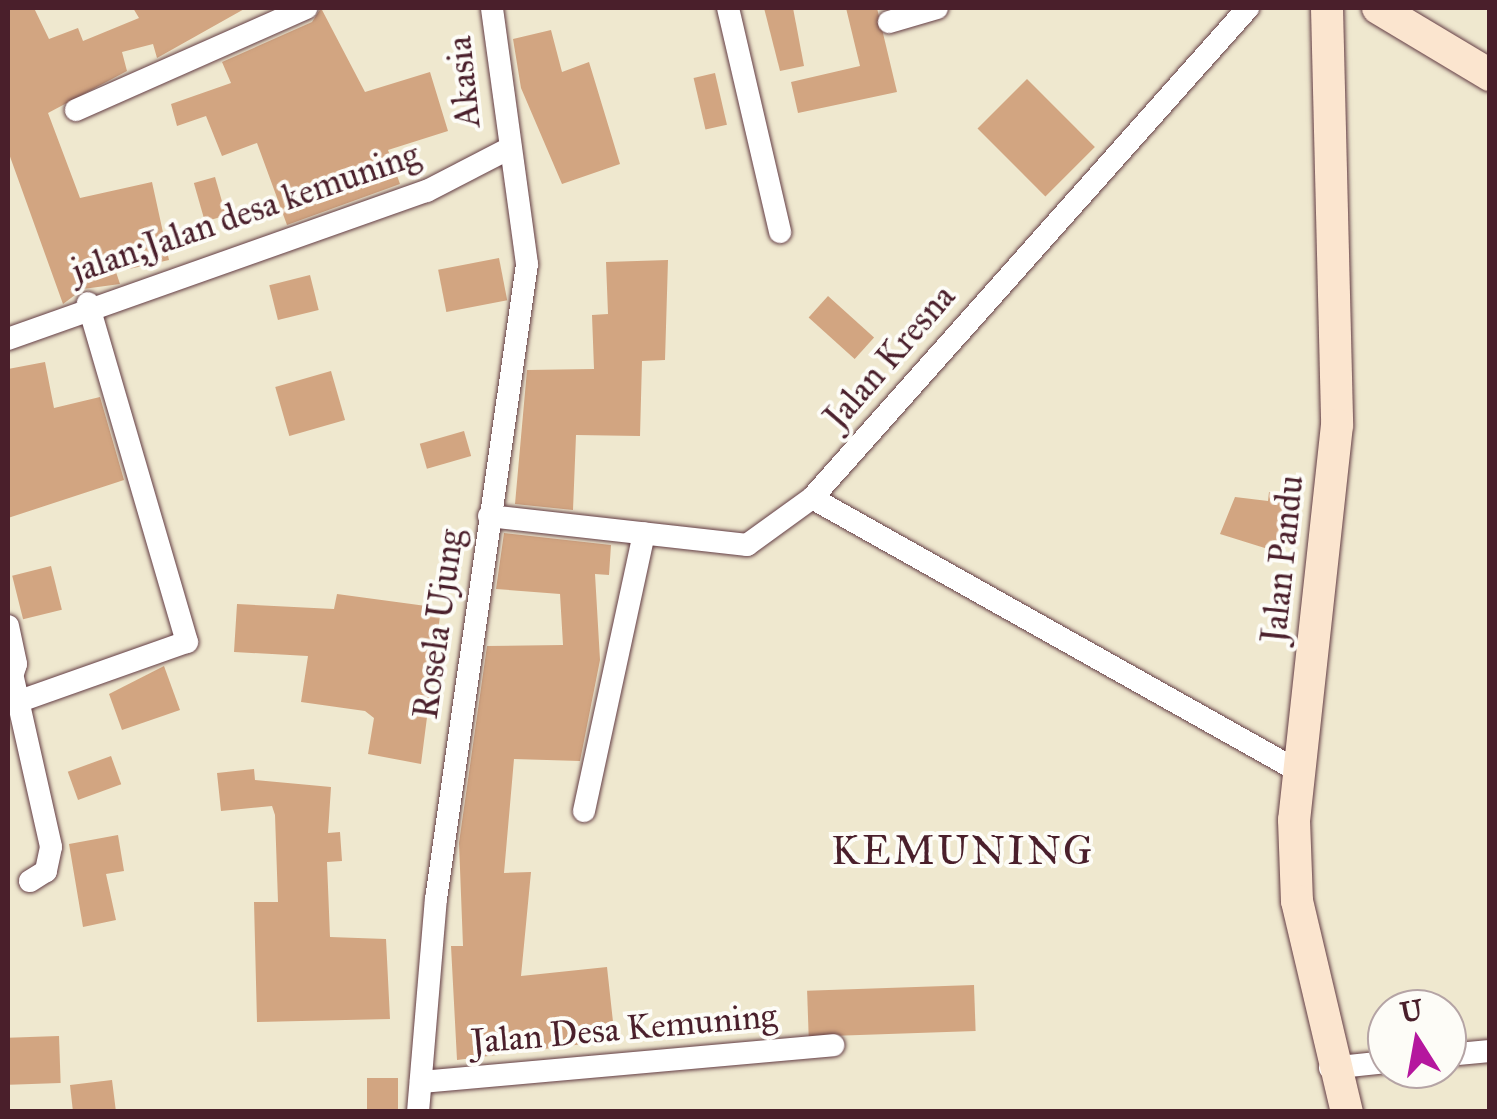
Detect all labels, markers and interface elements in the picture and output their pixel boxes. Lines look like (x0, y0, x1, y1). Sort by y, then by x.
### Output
street label: Akasia (438, 34, 490, 130)
street label: jalan;Jalan desa kemuning (67, 134, 425, 292)
street label: Jalan Kresna (816, 276, 964, 438)
street label: Jalan Pandu (1253, 473, 1313, 645)
street label: Rosela Ujung (405, 526, 473, 722)
district label: KEMUNING (831, 827, 1095, 875)
north arrow (1367, 989, 1467, 1089)
text: U (1397, 992, 1426, 1030)
street label: Jalan Desa Kemuning (469, 995, 779, 1063)

